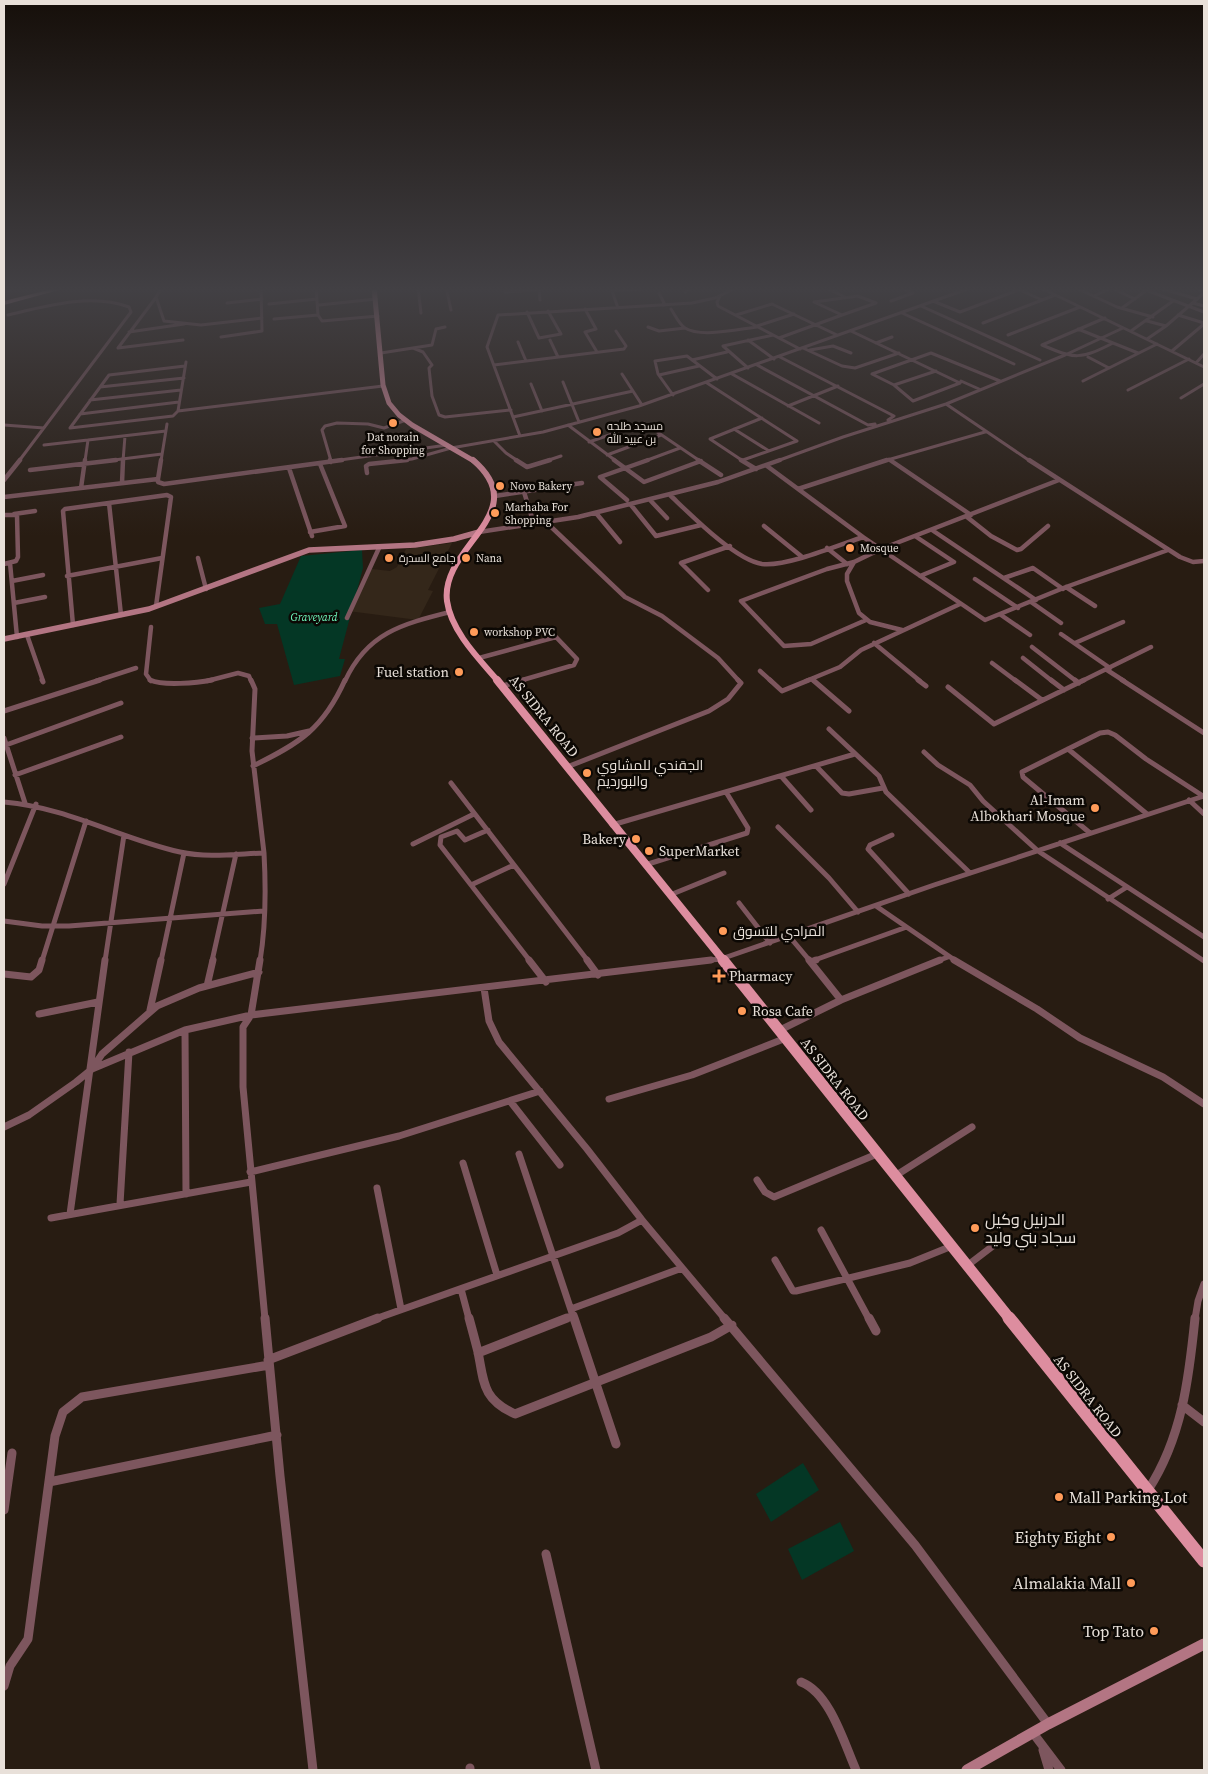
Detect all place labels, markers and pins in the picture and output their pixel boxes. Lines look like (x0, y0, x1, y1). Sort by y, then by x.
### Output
marker: Dat norain for Shopping (387, 417, 399, 429)
place label: مسجد طلحه بن عبيد الله (607, 419, 663, 447)
marker: مسجد طلحه بن عبيد الله (591, 426, 603, 438)
place label: Dat norain for Shopping (361, 430, 425, 458)
place label: Novo Bakery (510, 479, 573, 494)
marker: Novo Bakery (494, 480, 506, 492)
place label: Marhaba For Shopping (505, 500, 568, 528)
marker: Marhaba For Shopping (489, 507, 501, 519)
place label: Mosque (860, 541, 899, 556)
marker: Mosque (844, 542, 856, 554)
place label: جامع السدرة (399, 551, 456, 566)
place label: Nana (476, 551, 502, 566)
marker: جامع السدرة (383, 552, 395, 564)
marker: Nana (460, 552, 472, 564)
place label: workshop PVC (484, 625, 555, 640)
marker: workshop PVC (468, 626, 480, 638)
place label: Fuel station (376, 662, 450, 682)
marker: Fuel station (453, 666, 465, 678)
place label: الجقندي للمشاوي والبورديم (597, 755, 703, 791)
marker: الجقندي للمشاوي والبورديم (581, 767, 593, 779)
place label: Al-Imam Albokhari Mosque (970, 790, 1085, 826)
marker: Al-Imam Albokhari Mosque (1089, 802, 1101, 814)
place label: Bakery (582, 829, 627, 849)
marker: Bakery (630, 833, 642, 845)
place label: SuperMarket (659, 841, 740, 861)
marker: SuperMarket (643, 845, 655, 857)
place label: المرادي للتسوق (733, 921, 825, 943)
marker: المرادي للتسوق (717, 925, 729, 937)
place label: Pharmacy (729, 966, 793, 986)
marker: Pharmacy (713, 970, 725, 982)
place label: Rosa Cafe (752, 1001, 813, 1021)
marker: Rosa Cafe (736, 1005, 748, 1017)
place label: الدرنيل وكيل سجاد بني وليد (985, 1208, 1076, 1251)
marker: الدرنيل وكيل سجاد بني وليد (969, 1222, 981, 1234)
place label: Mall Parking Lot (1069, 1486, 1188, 1508)
marker: Mall Parking Lot (1053, 1491, 1065, 1503)
place label: Eighty Eight (1015, 1526, 1102, 1548)
marker: Eighty Eight (1105, 1531, 1117, 1543)
place label: Almalakia Mall (1013, 1572, 1121, 1594)
marker: Almalakia Mall (1125, 1577, 1137, 1589)
place label: Top Tato (1083, 1620, 1144, 1642)
marker: Top Tato (1148, 1625, 1160, 1637)

